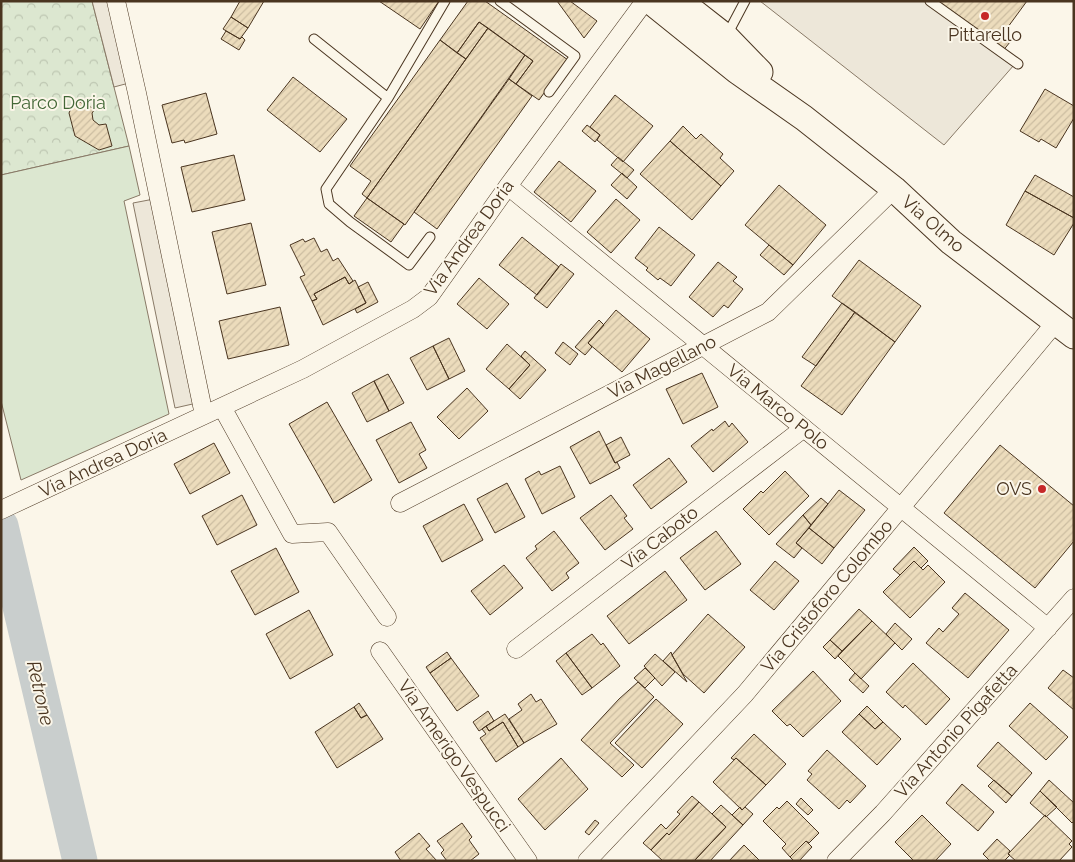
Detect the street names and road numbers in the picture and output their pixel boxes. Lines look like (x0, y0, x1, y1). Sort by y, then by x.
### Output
street label: Via Andrea Doria (419, 176, 518, 300)
street label: Via Olmo (898, 191, 969, 257)
street label: Via Magellano (604, 330, 720, 403)
street label: Via Marco Polo (723, 359, 834, 454)
street label: Via Andrea Doria (36, 424, 170, 501)
street label: Via Caboto (617, 501, 702, 574)
street label: Via Cristoforo Colombo (757, 515, 897, 676)
street label: Via Antonio Pigafetta (890, 659, 1021, 802)
street label: Via Amerigo Vespucci (394, 676, 515, 836)

